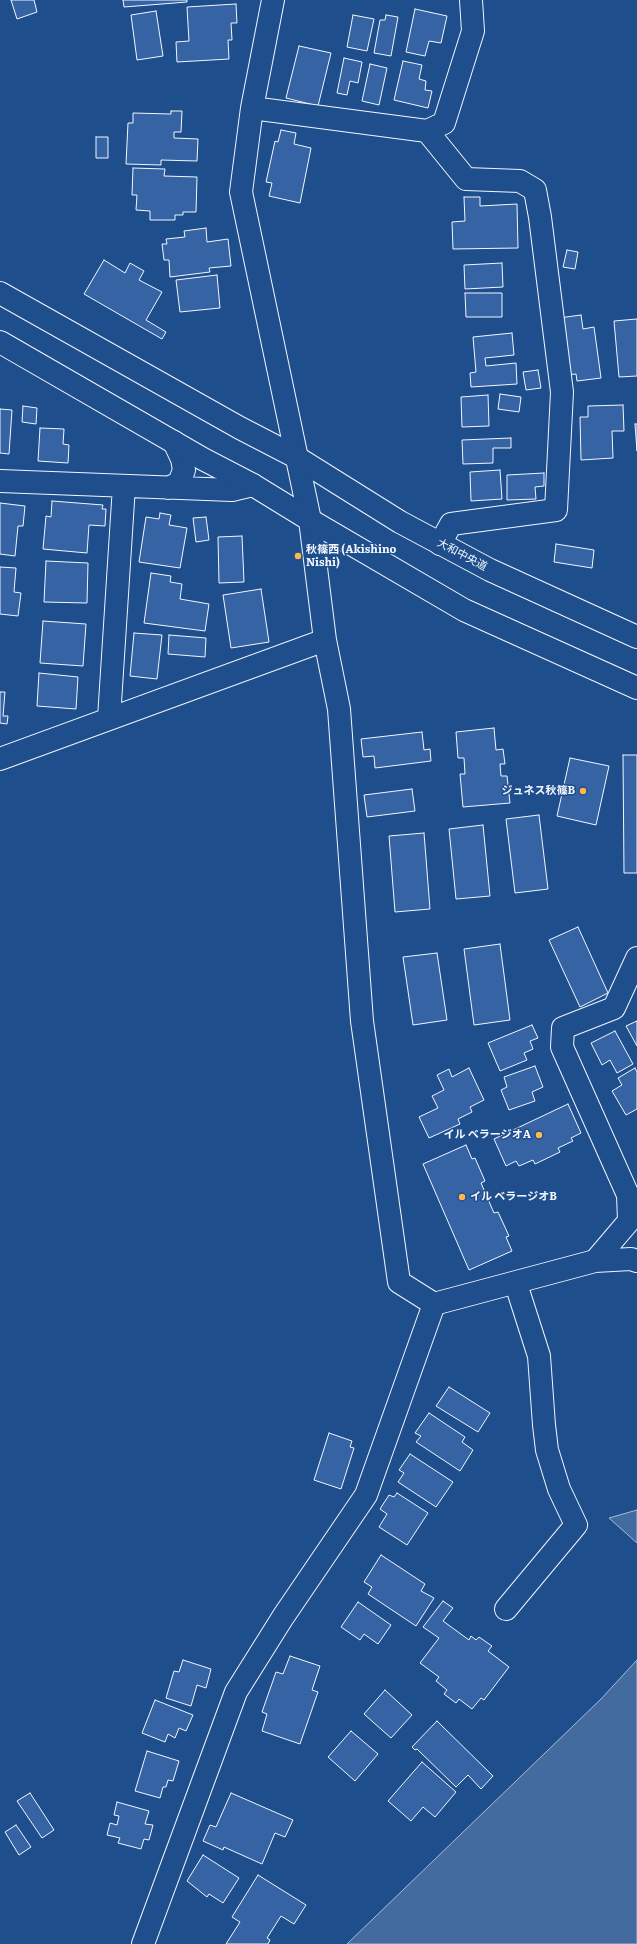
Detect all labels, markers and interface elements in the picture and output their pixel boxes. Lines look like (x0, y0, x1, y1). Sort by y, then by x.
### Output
street label: 大和中央道 (435, 536, 489, 574)
place label: 秋篠西 (Akishino Nishi) (306, 543, 396, 569)
marker: 秋篠西 (Akishino Nishi) (293, 551, 303, 561)
place label: ジュネス秋篠B (501, 784, 575, 798)
marker: ジュネス秋篠B (578, 786, 588, 796)
place label: イル ベラージオA (443, 1128, 531, 1142)
marker: イル ベラージオA (534, 1130, 544, 1140)
place label: イル ベラージオB (470, 1190, 557, 1204)
marker: イル ベラージオB (457, 1192, 467, 1202)

